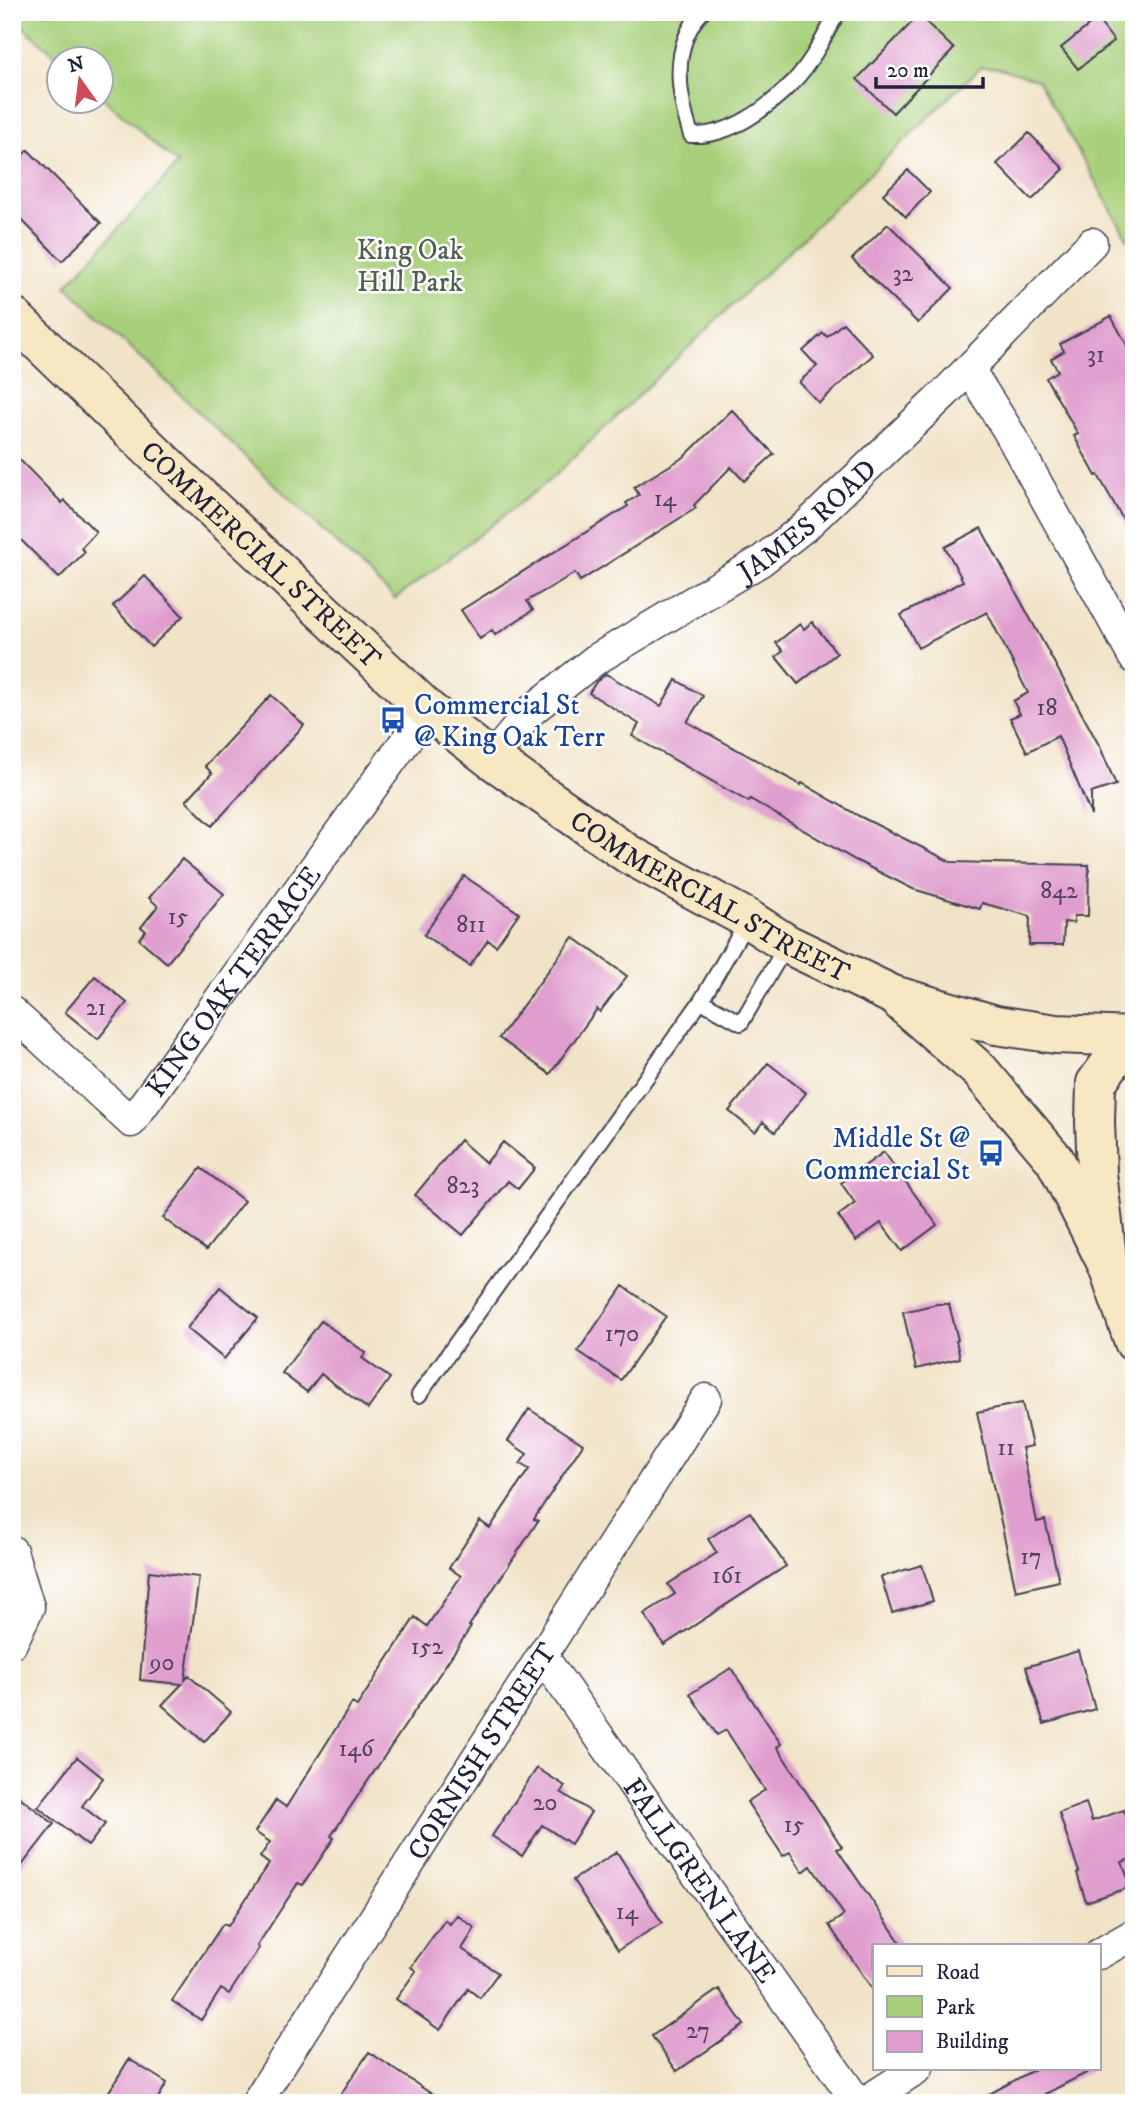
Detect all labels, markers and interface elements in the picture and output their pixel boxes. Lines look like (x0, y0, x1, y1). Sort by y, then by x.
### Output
north arrow (46, 46, 116, 116)
scale bar (876, 46, 983, 90)
text: N (66, 52, 87, 78)
text: 20 m (887, 58, 929, 84)
park label: King Oak Hill Park (357, 233, 464, 300)
house number: 32 (893, 259, 914, 289)
house number: 31 (1087, 340, 1105, 370)
street label: COMMERCIAL STREET (133, 434, 388, 677)
street label: JAMES ROAD (729, 452, 884, 591)
house number: 14 (654, 484, 677, 514)
place label: Commercial St @ King Oak Terr (414, 688, 605, 755)
house number: 18 (1037, 693, 1057, 723)
bus stop icon: Commercial St @ King Oak Terr (378, 705, 408, 735)
street label: COMMERCIAL STREET (563, 803, 856, 991)
street label: KING OAK TERRACE (139, 859, 329, 1104)
house number: 842 (1040, 876, 1078, 906)
house number: 15 (168, 902, 188, 932)
house number: 811 (456, 910, 486, 940)
house number: 21 (86, 993, 106, 1023)
place label: Middle St @ Commercial St (805, 1121, 970, 1188)
bus stop icon: Middle St @ Commercial St (976, 1138, 1006, 1168)
house number: 823 (447, 1171, 479, 1201)
house number: 170 (605, 1319, 639, 1349)
house number: 11 (997, 1433, 1015, 1463)
house number: 17 (1020, 1542, 1042, 1572)
house number: 161 (712, 1561, 742, 1591)
house number: 152 (411, 1632, 443, 1662)
street label: CORNISH STREET (400, 1636, 565, 1867)
house number: 90 (149, 1648, 174, 1678)
house number: 146 (338, 1734, 375, 1764)
street label: FALLGREN LANE (615, 1772, 784, 1990)
house number: 20 (533, 1788, 557, 1818)
house number: 15 (784, 1810, 804, 1840)
house number: 14 (616, 1897, 639, 1927)
legend (873, 1944, 1100, 2070)
text: Road (936, 1960, 980, 1986)
text: Park (936, 1995, 976, 2021)
house number: 27 (686, 2016, 710, 2046)
text: Building (936, 2029, 1009, 2055)

